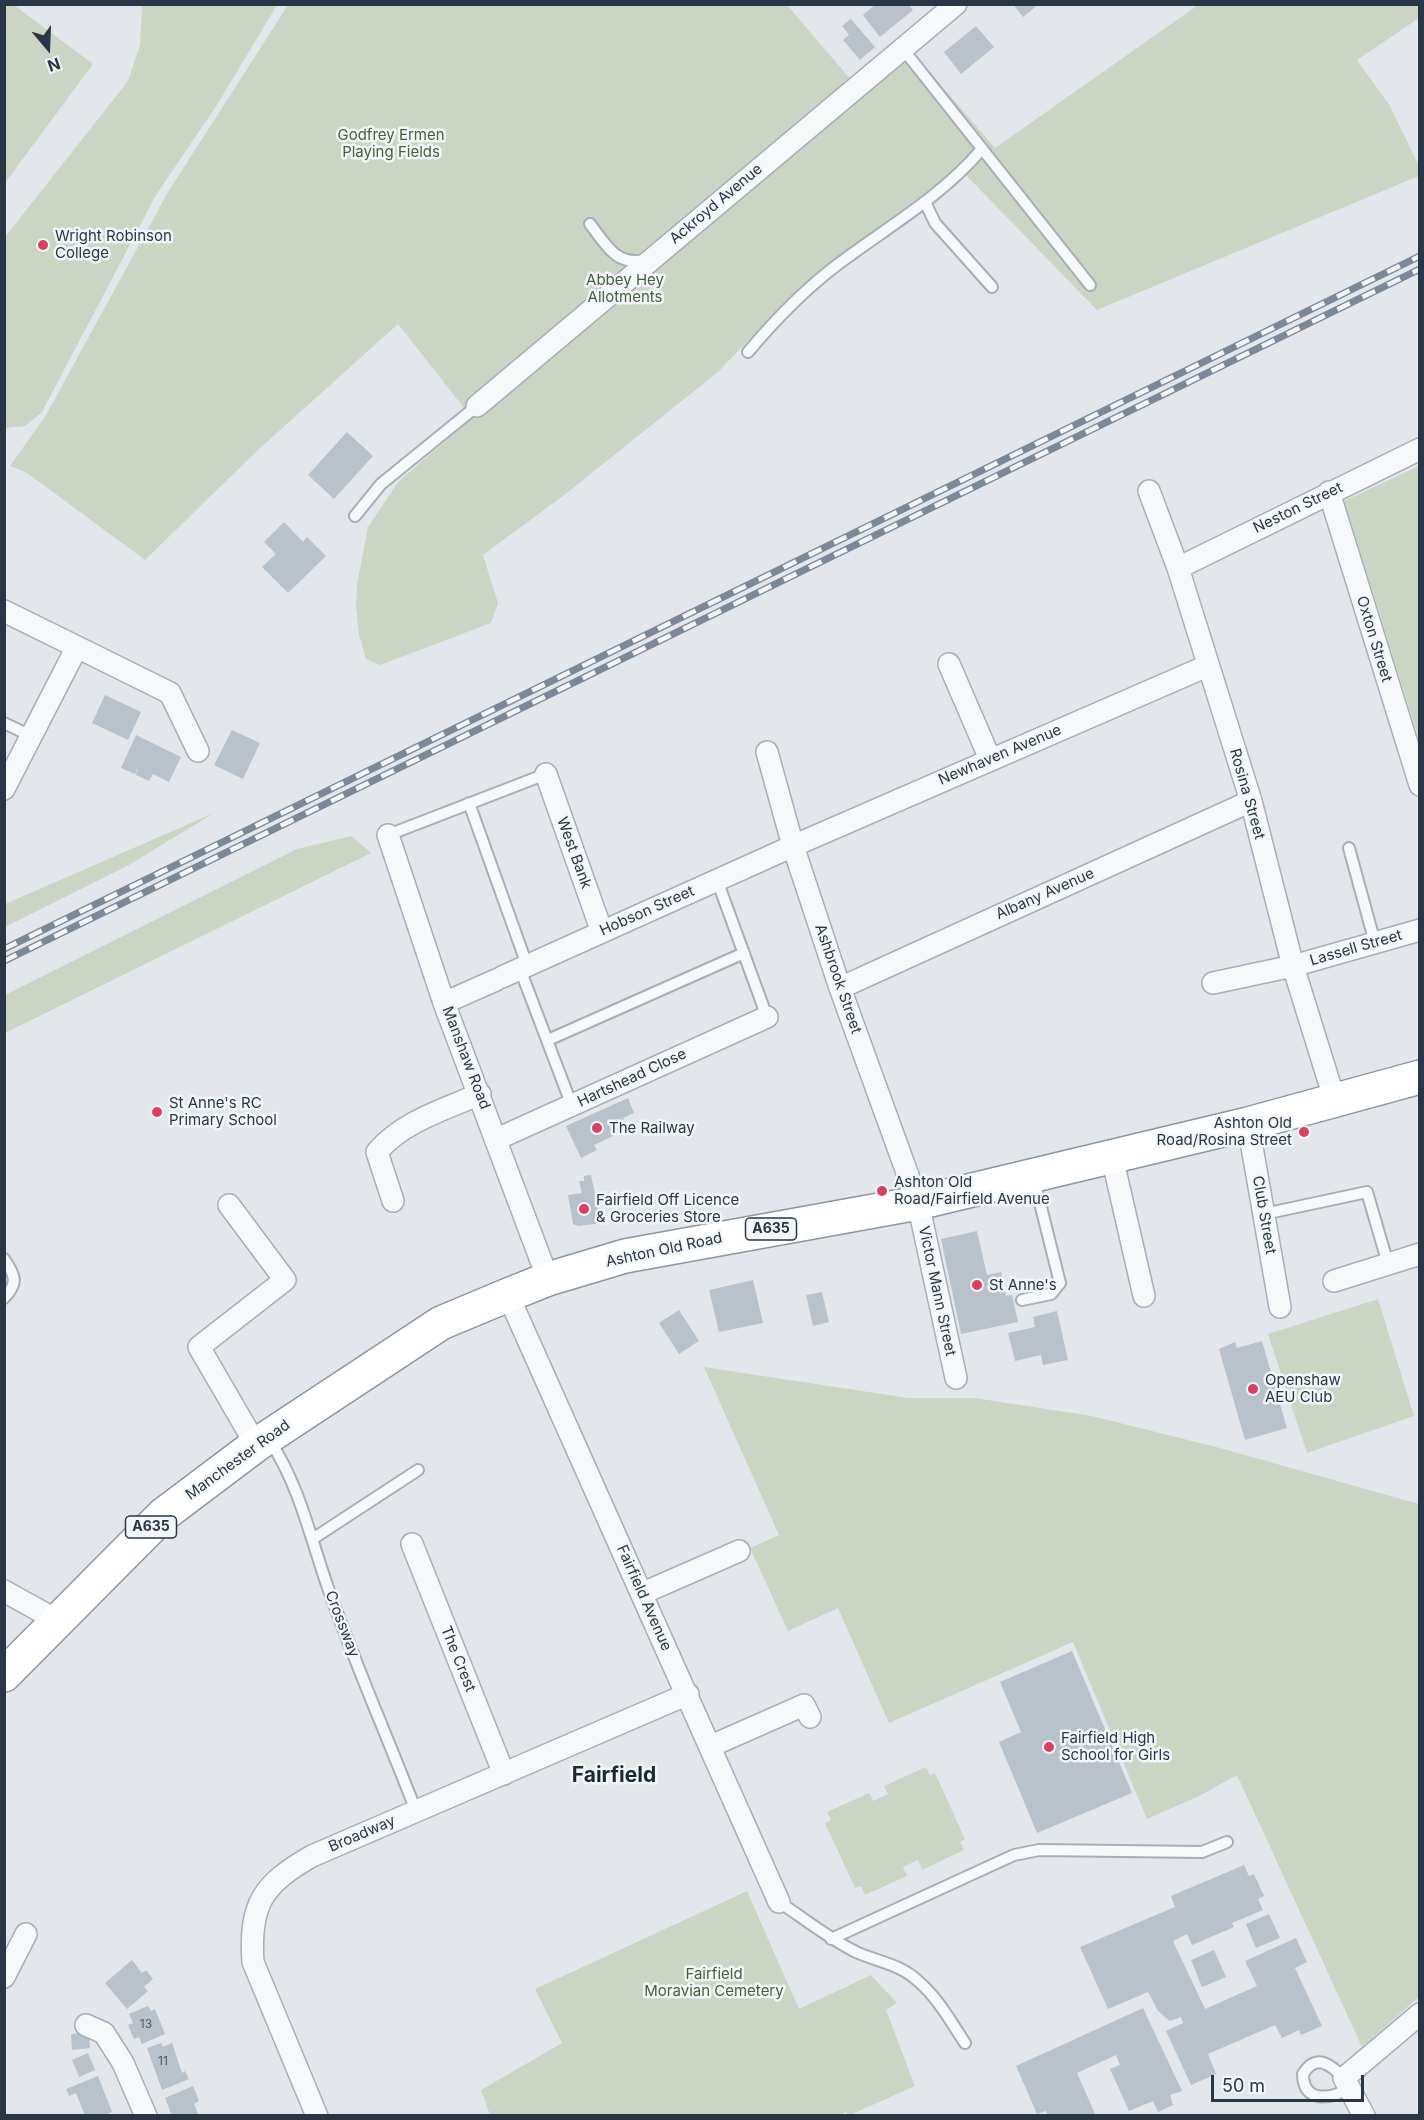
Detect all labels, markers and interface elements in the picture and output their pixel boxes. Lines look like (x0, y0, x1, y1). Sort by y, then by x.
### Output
north arrow (18, 18, 78, 78)
text: N (45, 54, 63, 76)
park label: Godfrey Ermen Playing Fields (337, 126, 445, 161)
street label: Ackroyd Avenue (666, 160, 766, 248)
place label: Wright Robinson College (55, 227, 172, 262)
marker: Wright Robinson College (36, 238, 50, 252)
park label: Abbey Hey Allotments (586, 271, 664, 306)
street label: Neston Street (1250, 479, 1346, 537)
street label: Oxton Street (1352, 594, 1396, 684)
street label: Newhaven Avenue (936, 721, 1064, 789)
street label: Rosina Street (1225, 746, 1269, 842)
street label: West Bank (553, 815, 595, 891)
street label: Albany Avenue (993, 864, 1097, 924)
street label: Hobson Street (597, 882, 697, 940)
street label: Ashbrook Street (811, 922, 865, 1036)
street label: Lassell Street (1308, 926, 1404, 970)
street label: Manshaw Road (438, 1004, 494, 1112)
street label: Hartshead Close (575, 1045, 689, 1111)
place label: St Anne's RC Primary School (169, 1094, 277, 1129)
marker: St Anne's RC Primary School (150, 1105, 164, 1119)
place label: Ashton Old Road/Rosina Street (1157, 1114, 1292, 1149)
place label: The Railway (609, 1119, 695, 1137)
marker: The Railway (590, 1121, 604, 1135)
marker: Ashton Old Road/Rosina Street (1297, 1125, 1311, 1139)
place label: Ashton Old Road/Fairfield Avenue (894, 1173, 1050, 1208)
street label: Club Street (1248, 1174, 1280, 1256)
marker: Ashton Old Road/Fairfield Avenue (875, 1184, 889, 1198)
place label: Fairfield Off Licence & Groceries Store (596, 1191, 739, 1226)
marker: Fairfield Off Licence & Groceries Store (577, 1202, 591, 1216)
road number: A635 (746, 1218, 796, 1240)
street label: Victor Mann Street (914, 1224, 960, 1358)
street label: Ashton Old Road (604, 1229, 724, 1271)
place label: St Anne's (989, 1276, 1057, 1294)
marker: St Anne's (970, 1278, 984, 1292)
place label: Openshaw AEU Club (1265, 1371, 1341, 1406)
marker: Openshaw AEU Club (1246, 1382, 1260, 1396)
street label: Manchester Road (182, 1416, 294, 1504)
road number: A635 (126, 1516, 176, 1538)
street label: Fairfield Avenue (613, 1542, 675, 1654)
street label: Crossway (321, 1588, 363, 1660)
street label: The Crest (437, 1623, 479, 1695)
place label: Fairfield High School for Girls (1061, 1729, 1170, 1764)
marker: Fairfield High School for Girls (1042, 1740, 1056, 1754)
district label: Fairfield (572, 1763, 656, 1789)
street label: Broadway (326, 1812, 398, 1856)
park label: Fairfield Moravian Cemetery (644, 1965, 784, 2000)
house number: 13 (140, 2017, 152, 2031)
house number: 11 (158, 2054, 168, 2068)
scale bar (1214, 2063, 1367, 2101)
text: 50 m (1222, 2075, 1265, 2096)

